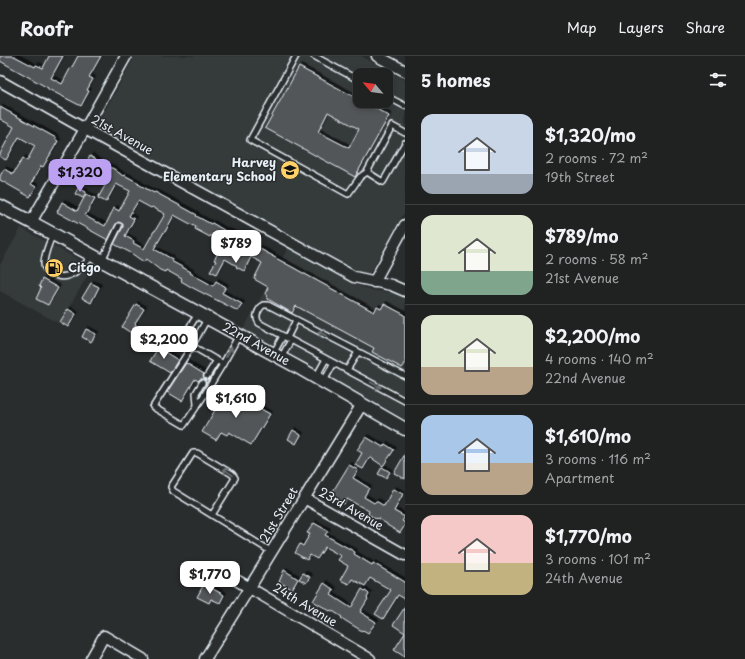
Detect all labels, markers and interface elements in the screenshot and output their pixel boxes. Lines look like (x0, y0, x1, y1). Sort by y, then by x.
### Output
text: Roofr (20, 14, 73, 42)
text: Map (567, 17, 597, 38)
text: Layers (619, 17, 664, 38)
text: Share (686, 17, 725, 38)
text: 5 homes (421, 67, 491, 93)
north arrow (353, 68, 393, 108)
map controls (353, 68, 393, 108)
icon: filters (707, 69, 729, 91)
street label: 21st Avenue (88, 110, 157, 159)
text: $1,320/mo (545, 122, 636, 148)
icon: home (453, 130, 501, 178)
text: 2 rooms · 72 m² (545, 148, 648, 167)
place label: Harvey Elementary School (163, 153, 276, 185)
pin: $1,320 (47, 159, 113, 193)
school or university icon: Harvey Elementary School (279, 159, 301, 181)
text: $1,320 (57, 162, 103, 181)
text: 19th Street (545, 167, 615, 186)
text: $789/mo (545, 223, 618, 249)
pin: $789 (212, 230, 260, 264)
icon: home (453, 231, 501, 279)
text: $789 (220, 233, 252, 252)
text: 2 rooms · 58 m² (545, 249, 648, 268)
fuel station icon: Citgo (43, 257, 65, 279)
place label: Citgo (68, 258, 101, 276)
text: 21st Avenue (545, 268, 619, 287)
street label: 22nd Avenue (219, 317, 294, 369)
text: $2,200/mo (545, 323, 640, 349)
pin: $2,200 (131, 326, 197, 360)
text: $2,200 (140, 329, 188, 348)
one-way arrow (317, 330, 329, 337)
icon: home (453, 331, 501, 379)
one-way arrow (226, 346, 234, 358)
text: 4 rooms · 140 m² (545, 349, 654, 368)
text: 22nd Avenue (545, 368, 626, 387)
one-way arrow (370, 382, 382, 390)
pin: $1,610 (203, 385, 269, 419)
text: $1,610 (215, 388, 257, 407)
text: $1,610/mo (545, 423, 631, 449)
icon: home (453, 431, 501, 479)
text: 3 rooms · 116 m² (545, 449, 651, 468)
one-way arrow (223, 468, 234, 476)
text: Apartment (545, 468, 614, 487)
street label: 23rd Avenue (316, 482, 388, 534)
street label: 21st Street (254, 483, 302, 546)
text: $1,770/mo (545, 523, 632, 549)
icon: home (453, 531, 501, 579)
text: 3 rooms · 101 m² (545, 549, 651, 568)
pin: $1,770 (177, 561, 243, 595)
text: $1,770 (189, 564, 231, 583)
text: 24th Avenue (545, 568, 623, 587)
street label: 24th Avenue (270, 578, 341, 631)

